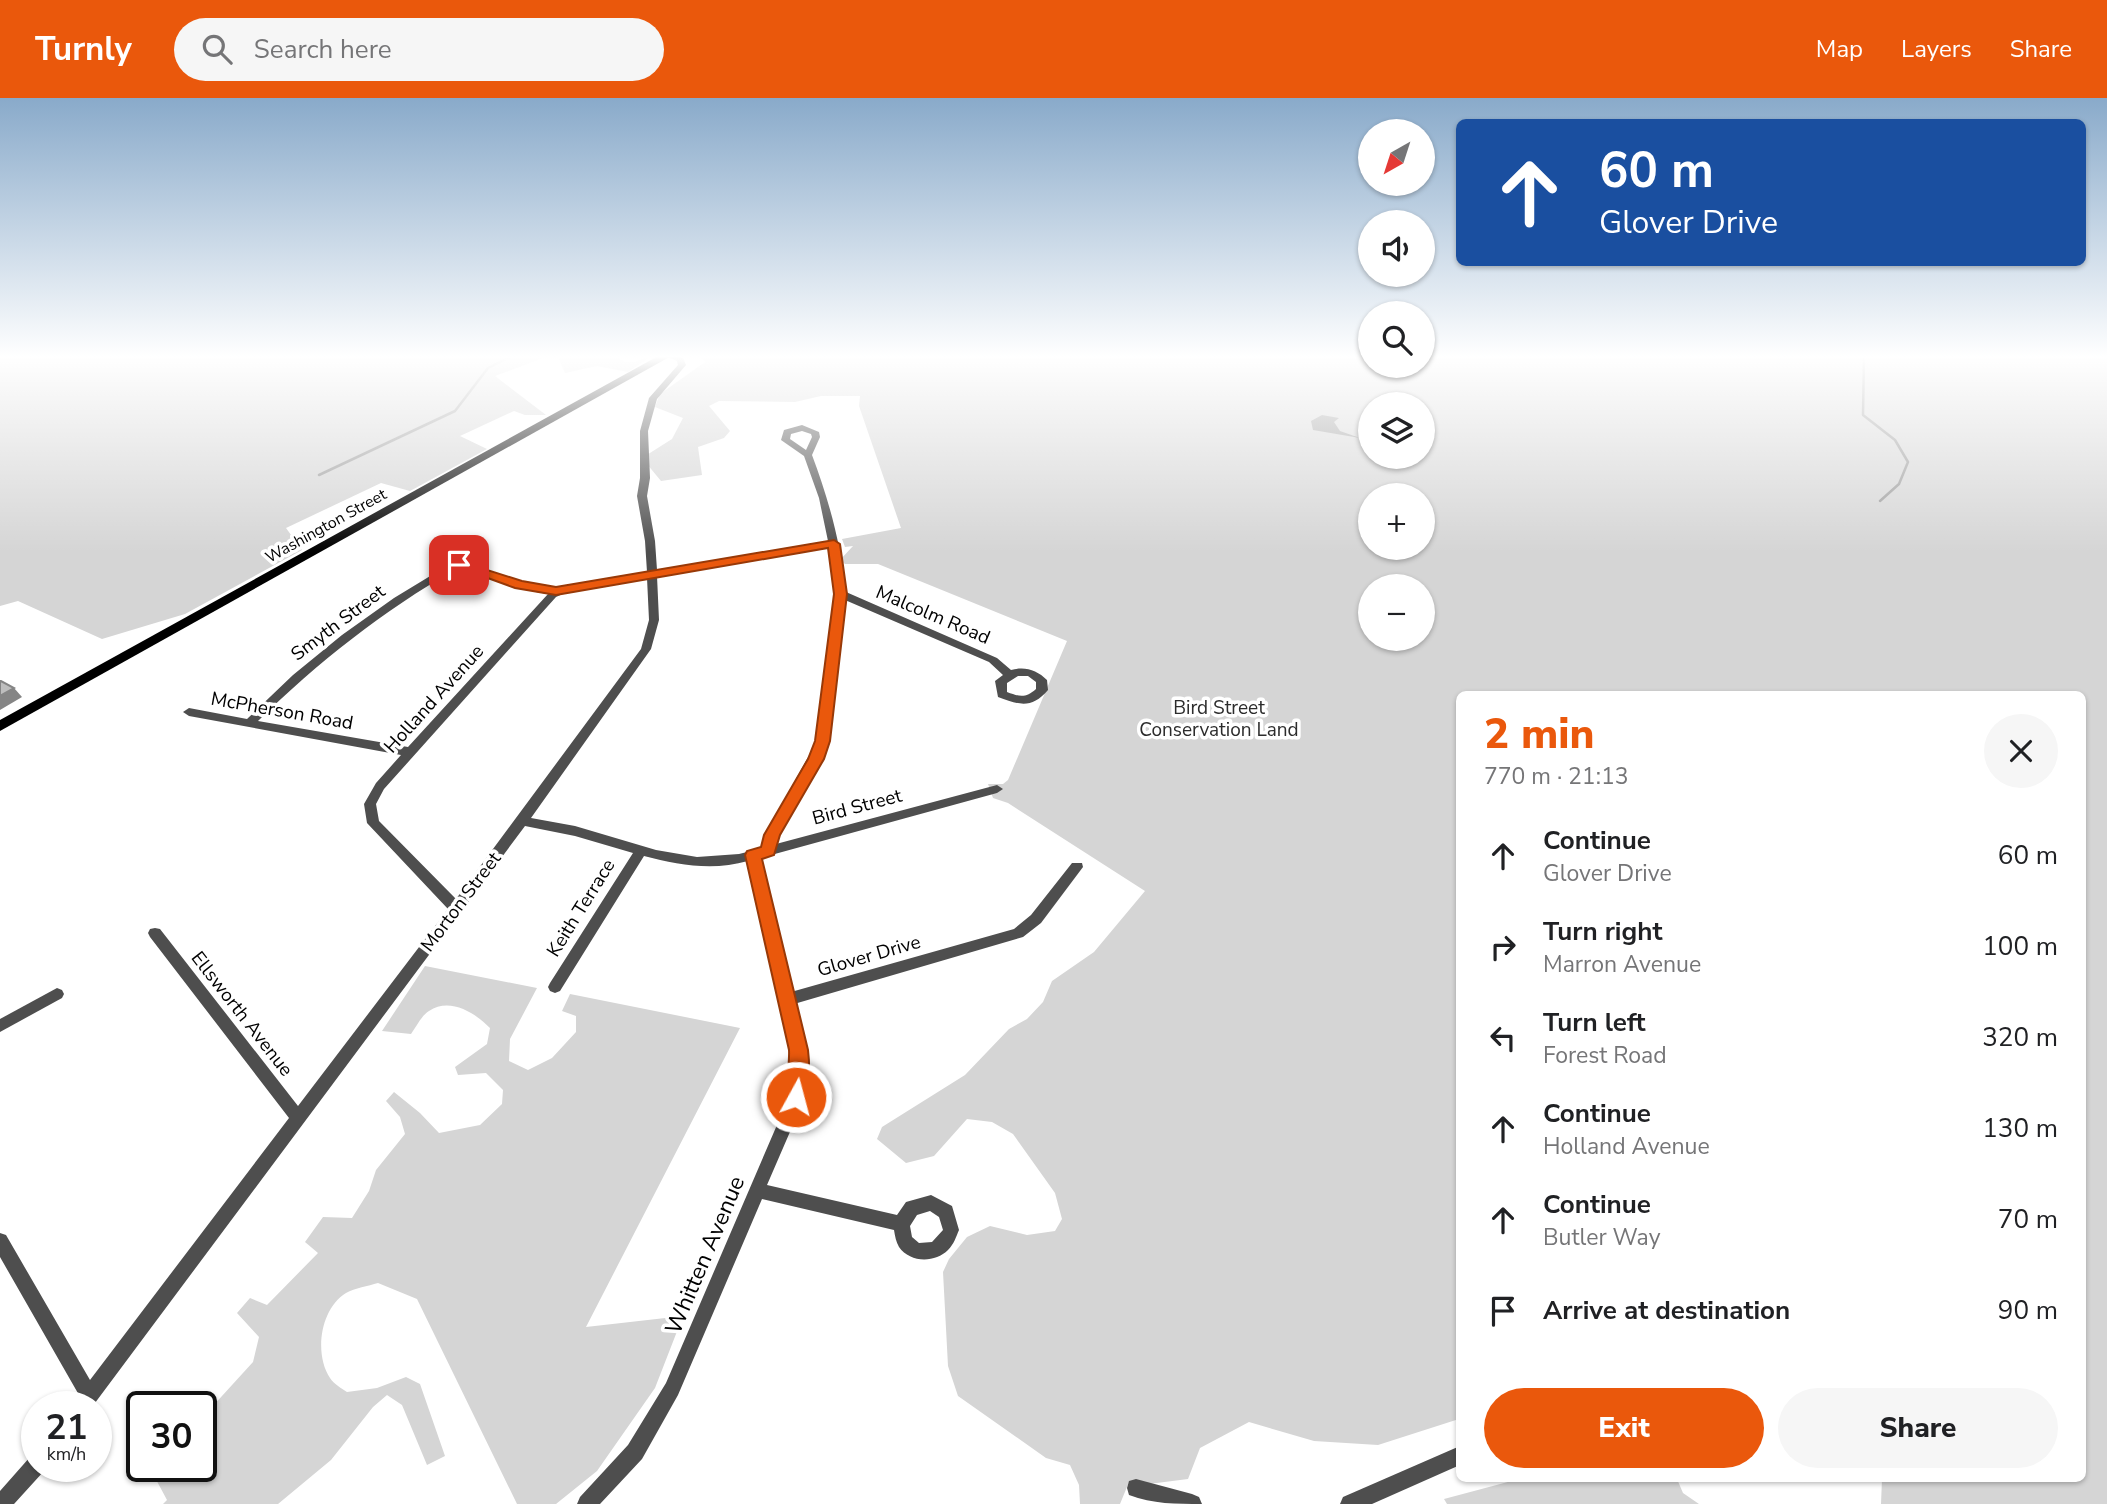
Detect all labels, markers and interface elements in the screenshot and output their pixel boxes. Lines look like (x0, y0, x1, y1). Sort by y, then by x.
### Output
search box (174, 18, 664, 81)
text: Turnly (35, 27, 132, 72)
icon: search (198, 30, 236, 68)
text: Search here (254, 32, 392, 67)
text: Map (1816, 33, 1863, 65)
text: Layers (1901, 33, 1972, 65)
text: Share (2010, 33, 2072, 65)
north arrow (1358, 119, 1435, 196)
map controls (1358, 119, 1435, 651)
text: 60 m (1599, 137, 1714, 204)
icon: ahead (1484, 147, 1575, 238)
text: Glover Drive (1599, 201, 1778, 244)
button: sound (1358, 210, 1435, 287)
button: search (1358, 301, 1435, 378)
button: layers (1358, 392, 1435, 469)
street label: Washington Street (261, 483, 391, 568)
button: + (1358, 483, 1435, 560)
pin (429, 535, 489, 595)
icon: arrive (440, 546, 478, 584)
button: − (1358, 574, 1435, 651)
street label: Smyth Street (285, 579, 391, 667)
street label: Malcolm Road (872, 579, 994, 651)
street label: Holland Avenue (378, 639, 490, 759)
street label: McPherson Road (209, 686, 355, 736)
park label: Bird Street Conservation Land (1139, 695, 1299, 743)
text: 2 min (1484, 706, 1594, 763)
button: close (1984, 714, 2058, 788)
text: 770 m · 21:13 (1484, 761, 1629, 792)
street label: Bird Street (809, 782, 905, 831)
text: Continue (1543, 823, 1651, 858)
icon: ahead (1484, 837, 1522, 875)
text: 60 m (1998, 838, 2058, 873)
street label: Morton Street (415, 846, 507, 957)
street label: Keith Terrace (541, 854, 621, 962)
text: Glover Drive (1543, 858, 1672, 889)
text: Turn right (1543, 914, 1662, 949)
icon: right (1484, 928, 1522, 966)
street label: Glover Drive (814, 929, 924, 983)
text: 100 m (1982, 929, 2058, 964)
street label: Ellsworth Avenue (185, 946, 299, 1082)
text: Marron Avenue (1543, 949, 1701, 980)
text: Turn left (1543, 1005, 1646, 1040)
icon: left (1484, 1019, 1522, 1057)
text: 320 m (1982, 1020, 2058, 1055)
text: Forest Road (1543, 1040, 1667, 1071)
position arrow (759, 1060, 833, 1134)
text: Continue (1543, 1096, 1651, 1131)
icon: ahead (1484, 1110, 1522, 1148)
text: 130 m (1982, 1111, 2058, 1146)
text: Holland Avenue (1543, 1131, 1710, 1162)
street label: Whitten Avenue (658, 1171, 752, 1339)
text: Continue (1543, 1187, 1651, 1222)
icon: ahead (1484, 1201, 1522, 1239)
text: 70 m (1998, 1202, 2058, 1237)
text: Butler Way (1543, 1222, 1660, 1253)
icon: arrive (1484, 1292, 1522, 1330)
text: Arrive at destination (1543, 1293, 1790, 1328)
text: 90 m (1998, 1293, 2058, 1328)
button: Exit (1484, 1388, 1764, 1468)
button: Share (1778, 1388, 2058, 1468)
speed limit sign: 30 (126, 1391, 217, 1482)
text: 21 (45, 1404, 88, 1451)
text: km/h (47, 1442, 86, 1466)

